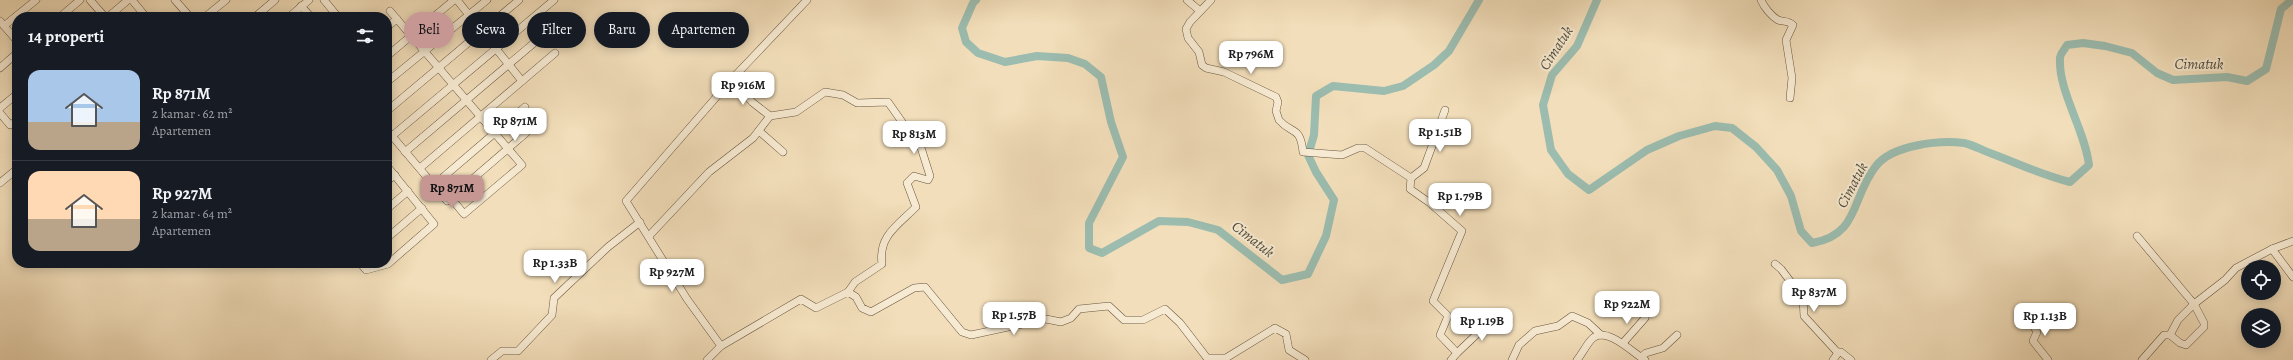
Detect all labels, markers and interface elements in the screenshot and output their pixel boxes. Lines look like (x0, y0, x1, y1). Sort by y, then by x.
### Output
chip: Beli (404, 12, 454, 48)
chip: Sewa (462, 12, 519, 48)
chip: Filter (527, 12, 586, 48)
chip: Baru (594, 12, 650, 48)
chip: Apartemen (658, 12, 749, 48)
water label: Cimatuk (1534, 22, 1578, 74)
text: 14 properti (28, 25, 104, 48)
icon: filters (354, 25, 376, 47)
pin: Rp 796M (1214, 41, 1288, 75)
text: Rp 796M (1228, 45, 1274, 62)
water label: Cimatuk (2175, 54, 2224, 74)
pin: Rp 916M (706, 72, 780, 106)
text: Rp 916M (721, 76, 766, 93)
text: Rp 871M (152, 82, 210, 105)
icon: home (60, 86, 108, 134)
text: 2 kamar · 62 m² (152, 105, 232, 122)
pin: Rp 871M (478, 108, 552, 142)
text: Rp 871M (493, 112, 537, 129)
pin: Rp 1.51B (1399, 119, 1481, 153)
pin: Rp 813M (877, 121, 951, 155)
text: Apartemen (152, 122, 211, 139)
text: Rp 1.51B (1418, 123, 1462, 140)
text: Rp 813M (892, 125, 936, 142)
water label: Cimatuk (1832, 158, 1872, 211)
pin: Rp 871M (415, 175, 489, 209)
text: Rp 871M (430, 179, 474, 196)
text: Rp 927M (152, 182, 212, 205)
pin: Rp 1.79B (1419, 183, 1501, 217)
icon: home (60, 187, 108, 235)
text: Rp 1.79B (1437, 187, 1483, 204)
text: 2 kamar · 64 m² (152, 205, 232, 222)
water label: Cimatuk (1228, 216, 1279, 262)
text: Apartemen (152, 222, 211, 239)
pin: Rp 1.33B (514, 250, 596, 284)
text: Rp 1.33B (533, 254, 577, 271)
pin: Rp 927M (635, 259, 709, 293)
map controls (2241, 260, 2281, 348)
button: locate (2241, 260, 2281, 300)
text: Rp 927M (649, 263, 695, 280)
pin: Rp 837M (1777, 279, 1851, 313)
text: Rp 837M (1791, 283, 1837, 300)
pin: Rp 922M (1590, 291, 1664, 325)
text: Rp 922M (1604, 295, 1650, 312)
pin: Rp 1.57B (973, 302, 1055, 336)
pin: Rp 1.13B (2004, 303, 2086, 337)
text: Rp 1.57B (992, 306, 1036, 323)
text: Rp 1.13B (2023, 307, 2067, 324)
pin: Rp 1.19B (1441, 308, 1523, 342)
button: layers (2241, 308, 2281, 348)
text: Rp 1.19B (1460, 312, 1504, 329)

